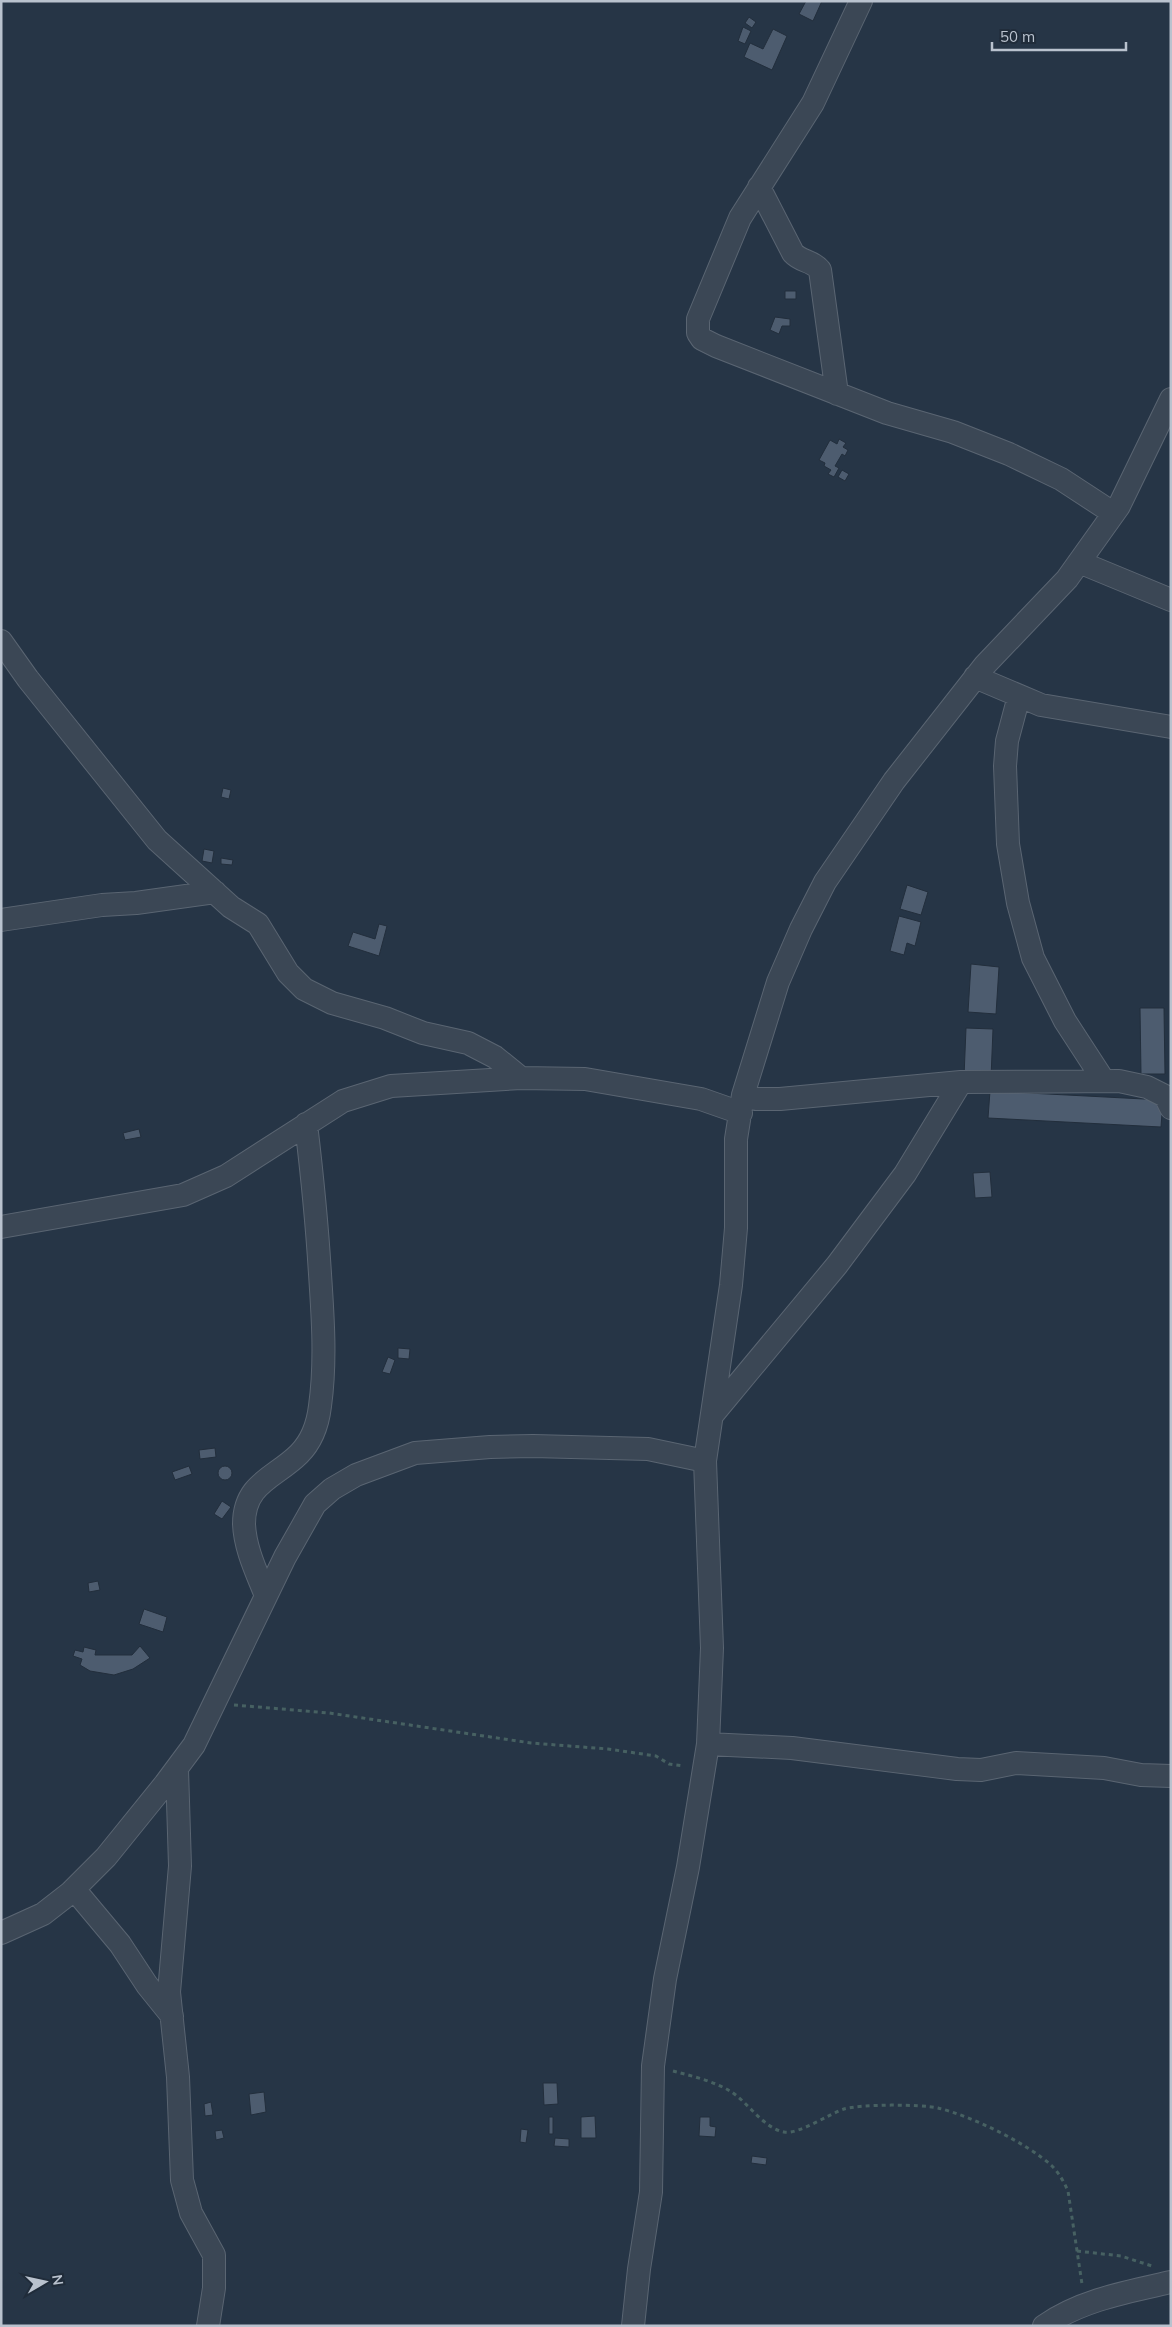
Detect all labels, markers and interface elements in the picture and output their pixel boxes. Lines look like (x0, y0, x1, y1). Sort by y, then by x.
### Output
scale bar (992, 20, 1126, 52)
text: 50 m (1000, 27, 1035, 46)
north arrow (20, 2257, 70, 2307)
text: N (48, 2273, 68, 2287)

